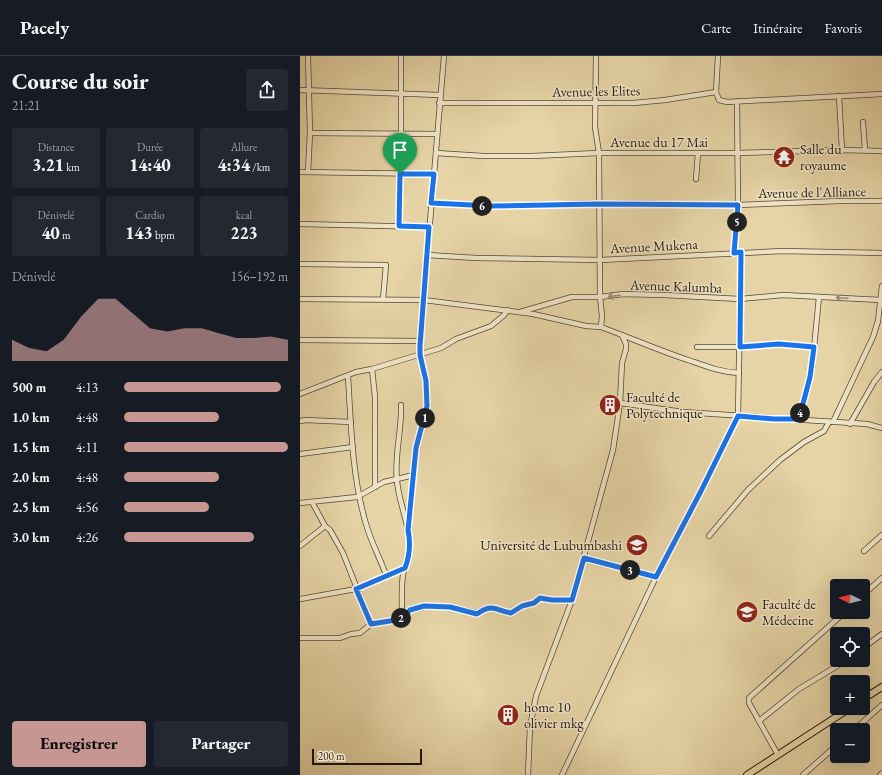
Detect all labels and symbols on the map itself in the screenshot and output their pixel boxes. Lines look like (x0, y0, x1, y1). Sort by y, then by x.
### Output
street label: Avenue les Elites (551, 81, 641, 101)
pin (383, 133, 417, 174)
street label: Avenue du 17 Mai (609, 133, 708, 151)
place label: Salle du royaume (800, 140, 847, 174)
temple icon: Salle du royaume (771, 144, 797, 170)
street label: Avenue de l'Alliance (757, 182, 867, 202)
pin: 6 (472, 196, 492, 216)
pin: 5 (727, 212, 747, 232)
street label: Avenue Mukena (609, 235, 699, 257)
street label: Avenue Kalumba (629, 275, 723, 297)
one-way arrow (608, 292, 621, 299)
one-way arrow (836, 294, 849, 302)
place label: Faculté de Polytechnique (626, 388, 703, 422)
building icon: Faculté de Polytechnique (597, 392, 623, 418)
pin: 4 (790, 403, 810, 423)
pin: 1 (415, 408, 435, 428)
school or university icon: Université de Lubumbashi (624, 532, 650, 558)
place label: Université de Lubumbashi (480, 536, 623, 554)
pin: 3 (620, 560, 640, 580)
north arrow (830, 579, 870, 619)
place label: Faculté de Médecine (762, 595, 817, 629)
school or university icon: Faculté de Médecine (734, 599, 760, 625)
pin: 2 (391, 608, 411, 628)
place label: home 10 olivier mkg (524, 698, 584, 732)
building icon: home 10 olivier mkg (495, 702, 521, 728)
scale bar (312, 747, 422, 766)

